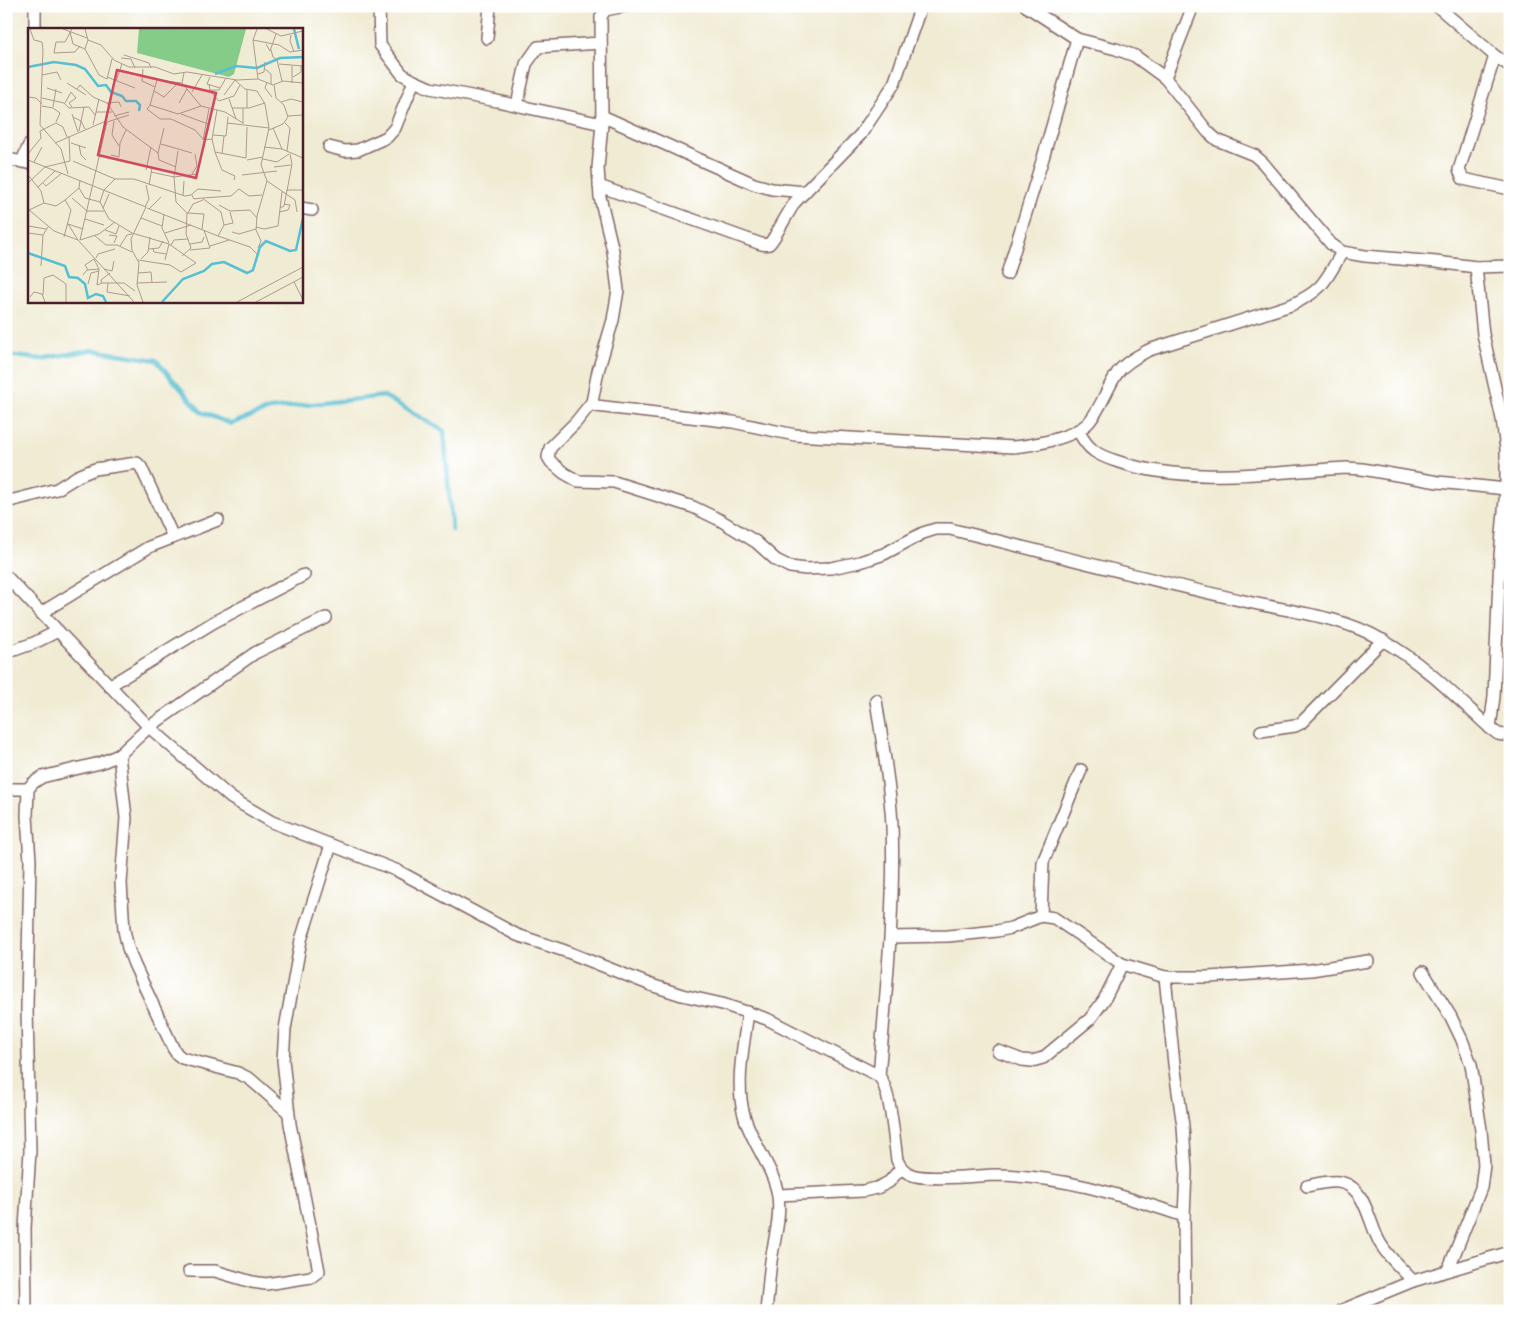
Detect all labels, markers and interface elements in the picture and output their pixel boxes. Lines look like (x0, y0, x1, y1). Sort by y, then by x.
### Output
inset map (28, 28, 302, 302)

